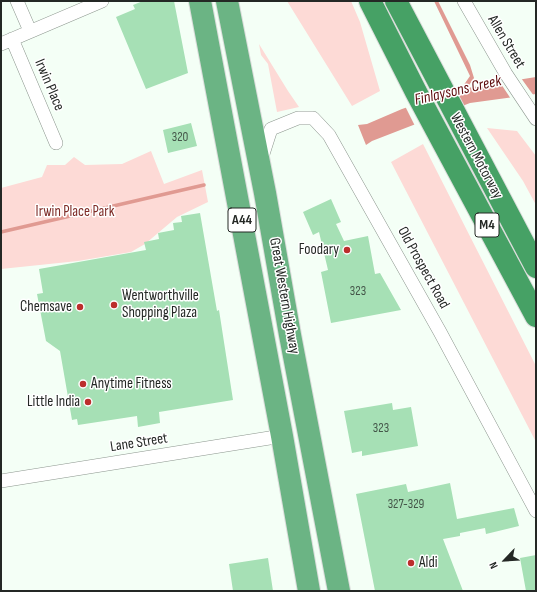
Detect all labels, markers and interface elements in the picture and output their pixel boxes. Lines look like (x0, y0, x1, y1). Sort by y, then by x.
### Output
street label: Allen Street (483, 12, 529, 72)
street label: Irwin Place (30, 56, 68, 114)
water label: Finlaysons Creek (413, 72, 503, 110)
street label: Western Motorway (446, 110, 506, 202)
house number: 320 (172, 130, 188, 146)
park label: Irwin Place Park (36, 203, 114, 221)
road number: A44 (228, 208, 256, 232)
road number: M4 (475, 213, 499, 237)
street label: Old Prospect Road (393, 224, 453, 312)
street label: Great Western Highway (265, 237, 303, 355)
place label: Foodary (299, 241, 339, 259)
marker: Foodary (342, 245, 352, 255)
house number: 323 (350, 284, 366, 300)
place label: Wentworthville Shopping Plaza (122, 287, 199, 322)
place label: Chemsave (20, 298, 72, 316)
marker: Wentworthville Shopping Plaza (109, 300, 119, 310)
marker: Chemsave (75, 302, 85, 312)
place label: Anytime Fitness (91, 375, 172, 393)
marker: Anytime Fitness (78, 379, 88, 389)
place label: Little India (27, 393, 80, 411)
marker: Little India (83, 397, 93, 407)
house number: 323 (373, 421, 389, 437)
street label: Lane Street (109, 430, 169, 456)
house number: 327-329 (388, 497, 424, 513)
north arrow (485, 540, 525, 580)
place label: Aldi (419, 554, 437, 572)
marker: Aldi (406, 558, 416, 568)
text: N (487, 560, 501, 571)

